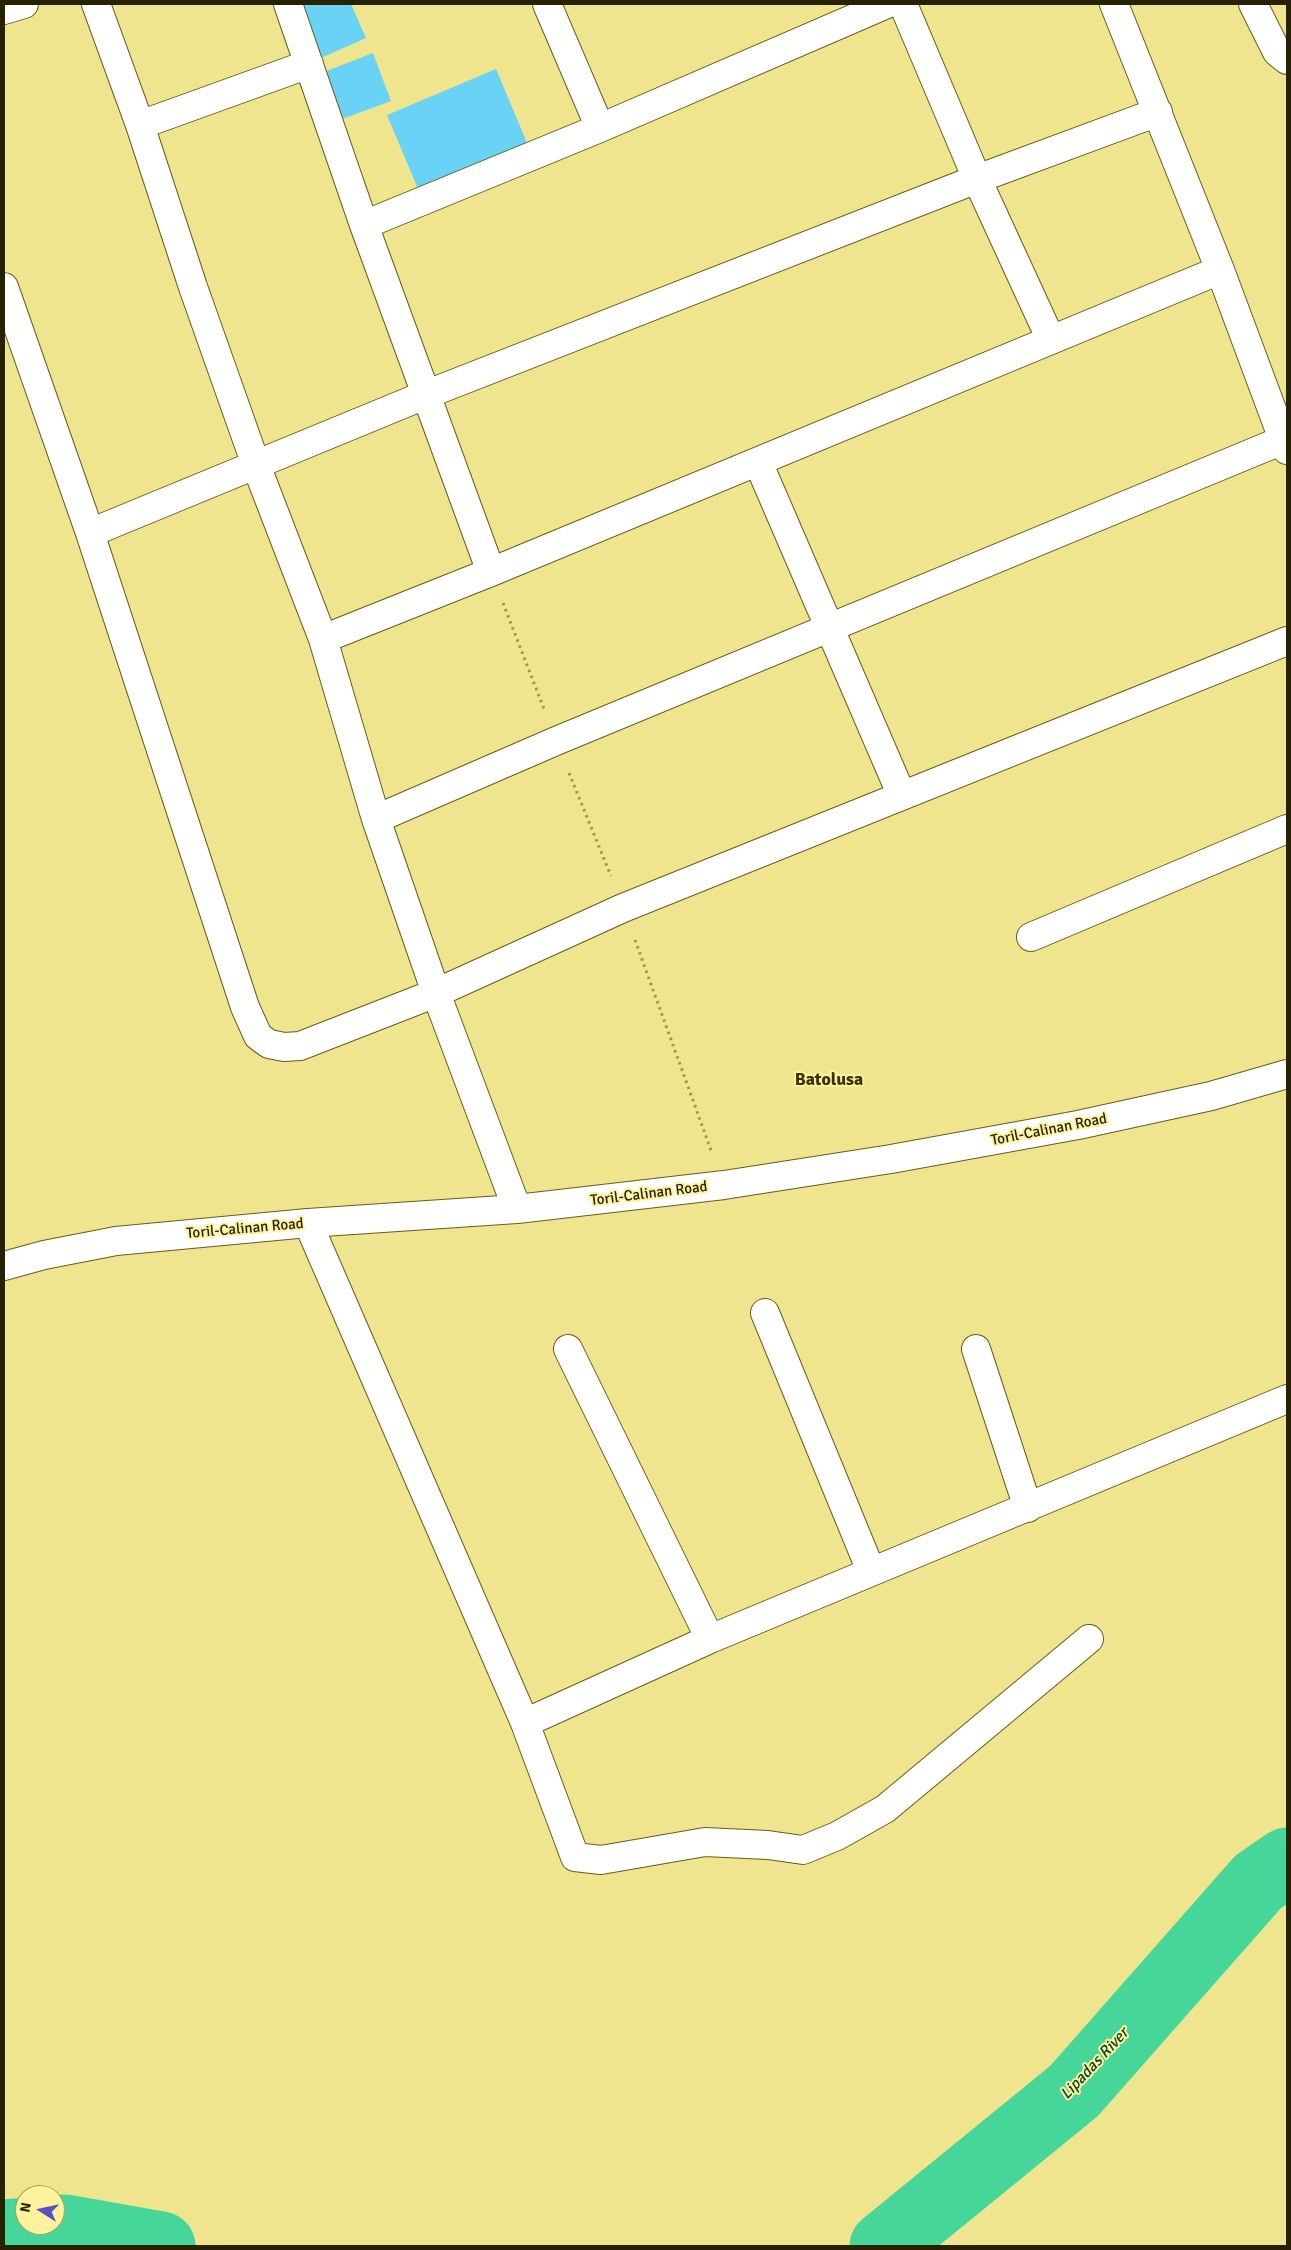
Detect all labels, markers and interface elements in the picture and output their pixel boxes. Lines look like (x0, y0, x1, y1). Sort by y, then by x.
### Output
district label: Batolusa (795, 1069, 863, 1091)
street label: Toril-Calinan Road (990, 1110, 1108, 1150)
street label: Toril-Calinan Road (590, 1178, 708, 1210)
street label: Toril-Calinan Road (186, 1215, 304, 1243)
water label: Lipadas River (1057, 2024, 1133, 2104)
north arrow (15, 2185, 65, 2235)
text: N (17, 2201, 35, 2214)

